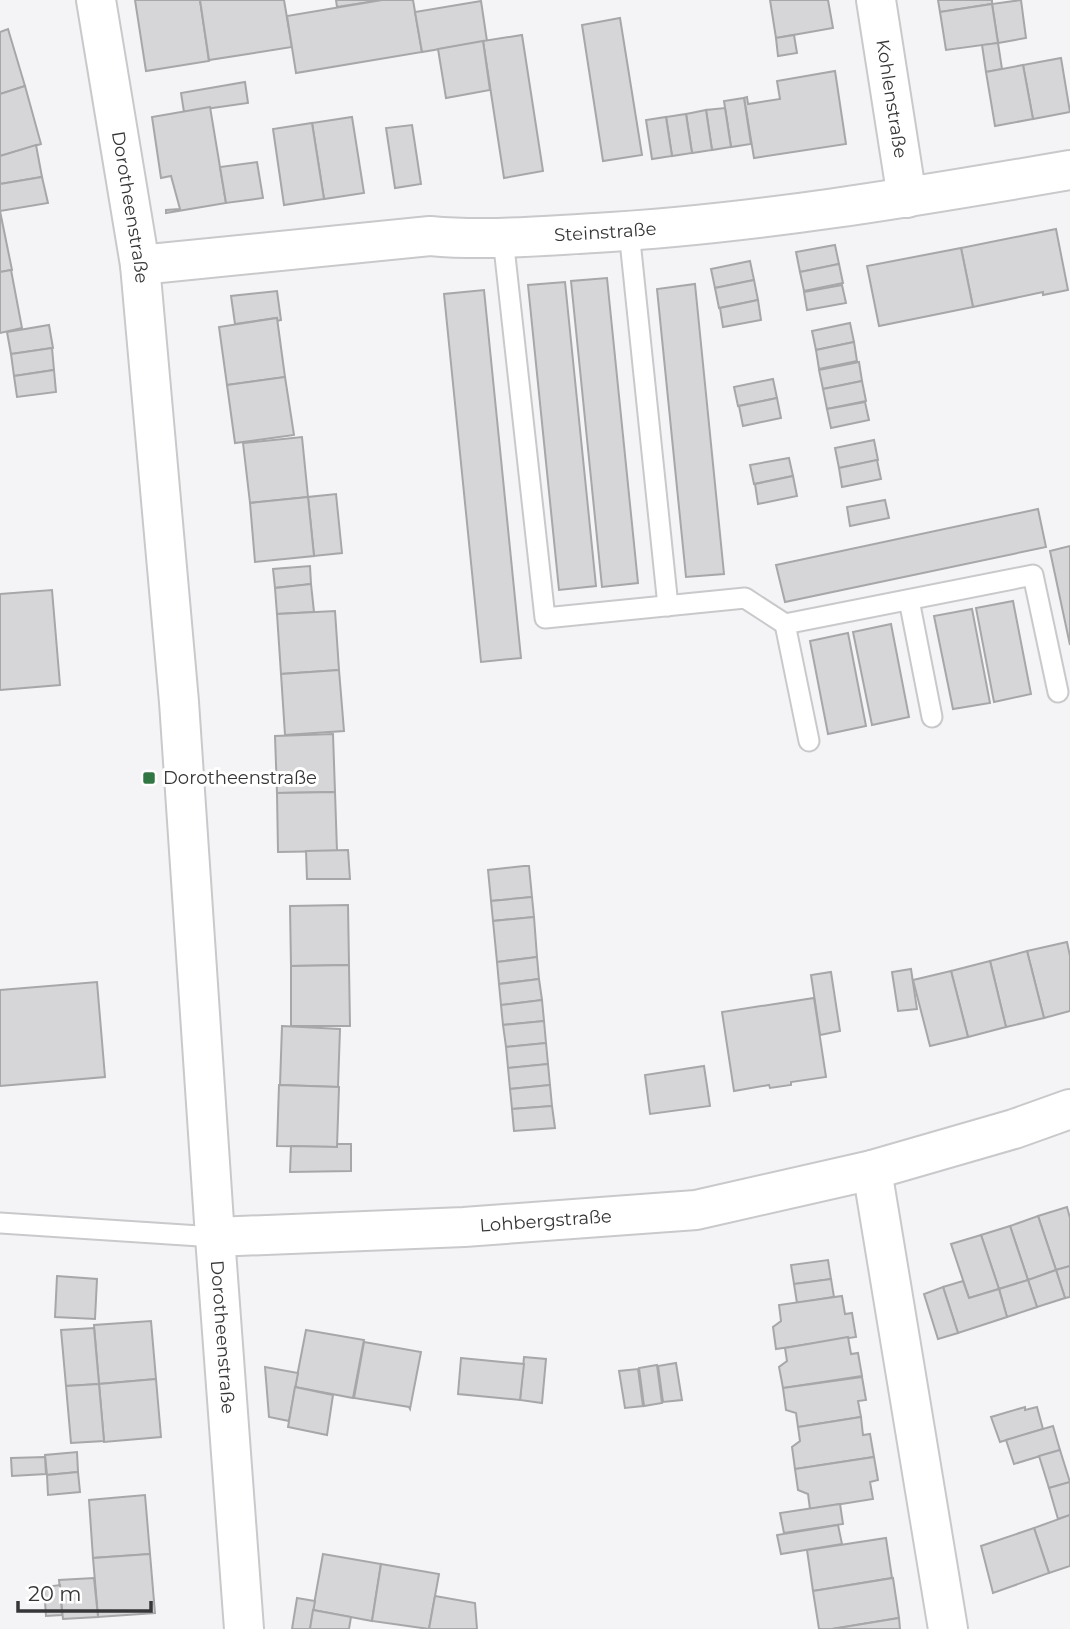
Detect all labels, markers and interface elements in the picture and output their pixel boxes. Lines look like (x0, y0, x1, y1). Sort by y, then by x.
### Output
street label: Kohlenstraße (871, 38, 912, 160)
street label: Dorotheenstraße (107, 129, 153, 284)
street label: Steinstraße (553, 218, 657, 246)
place label: Dorotheenstraße (163, 767, 317, 789)
marker: Dorotheenstraße (141, 770, 157, 786)
street label: Lohbergstraße (479, 1205, 613, 1237)
street label: Dorotheenstraße (206, 1260, 239, 1415)
scale bar (18, 1570, 150, 1614)
text: 20 m (28, 1581, 82, 1606)

